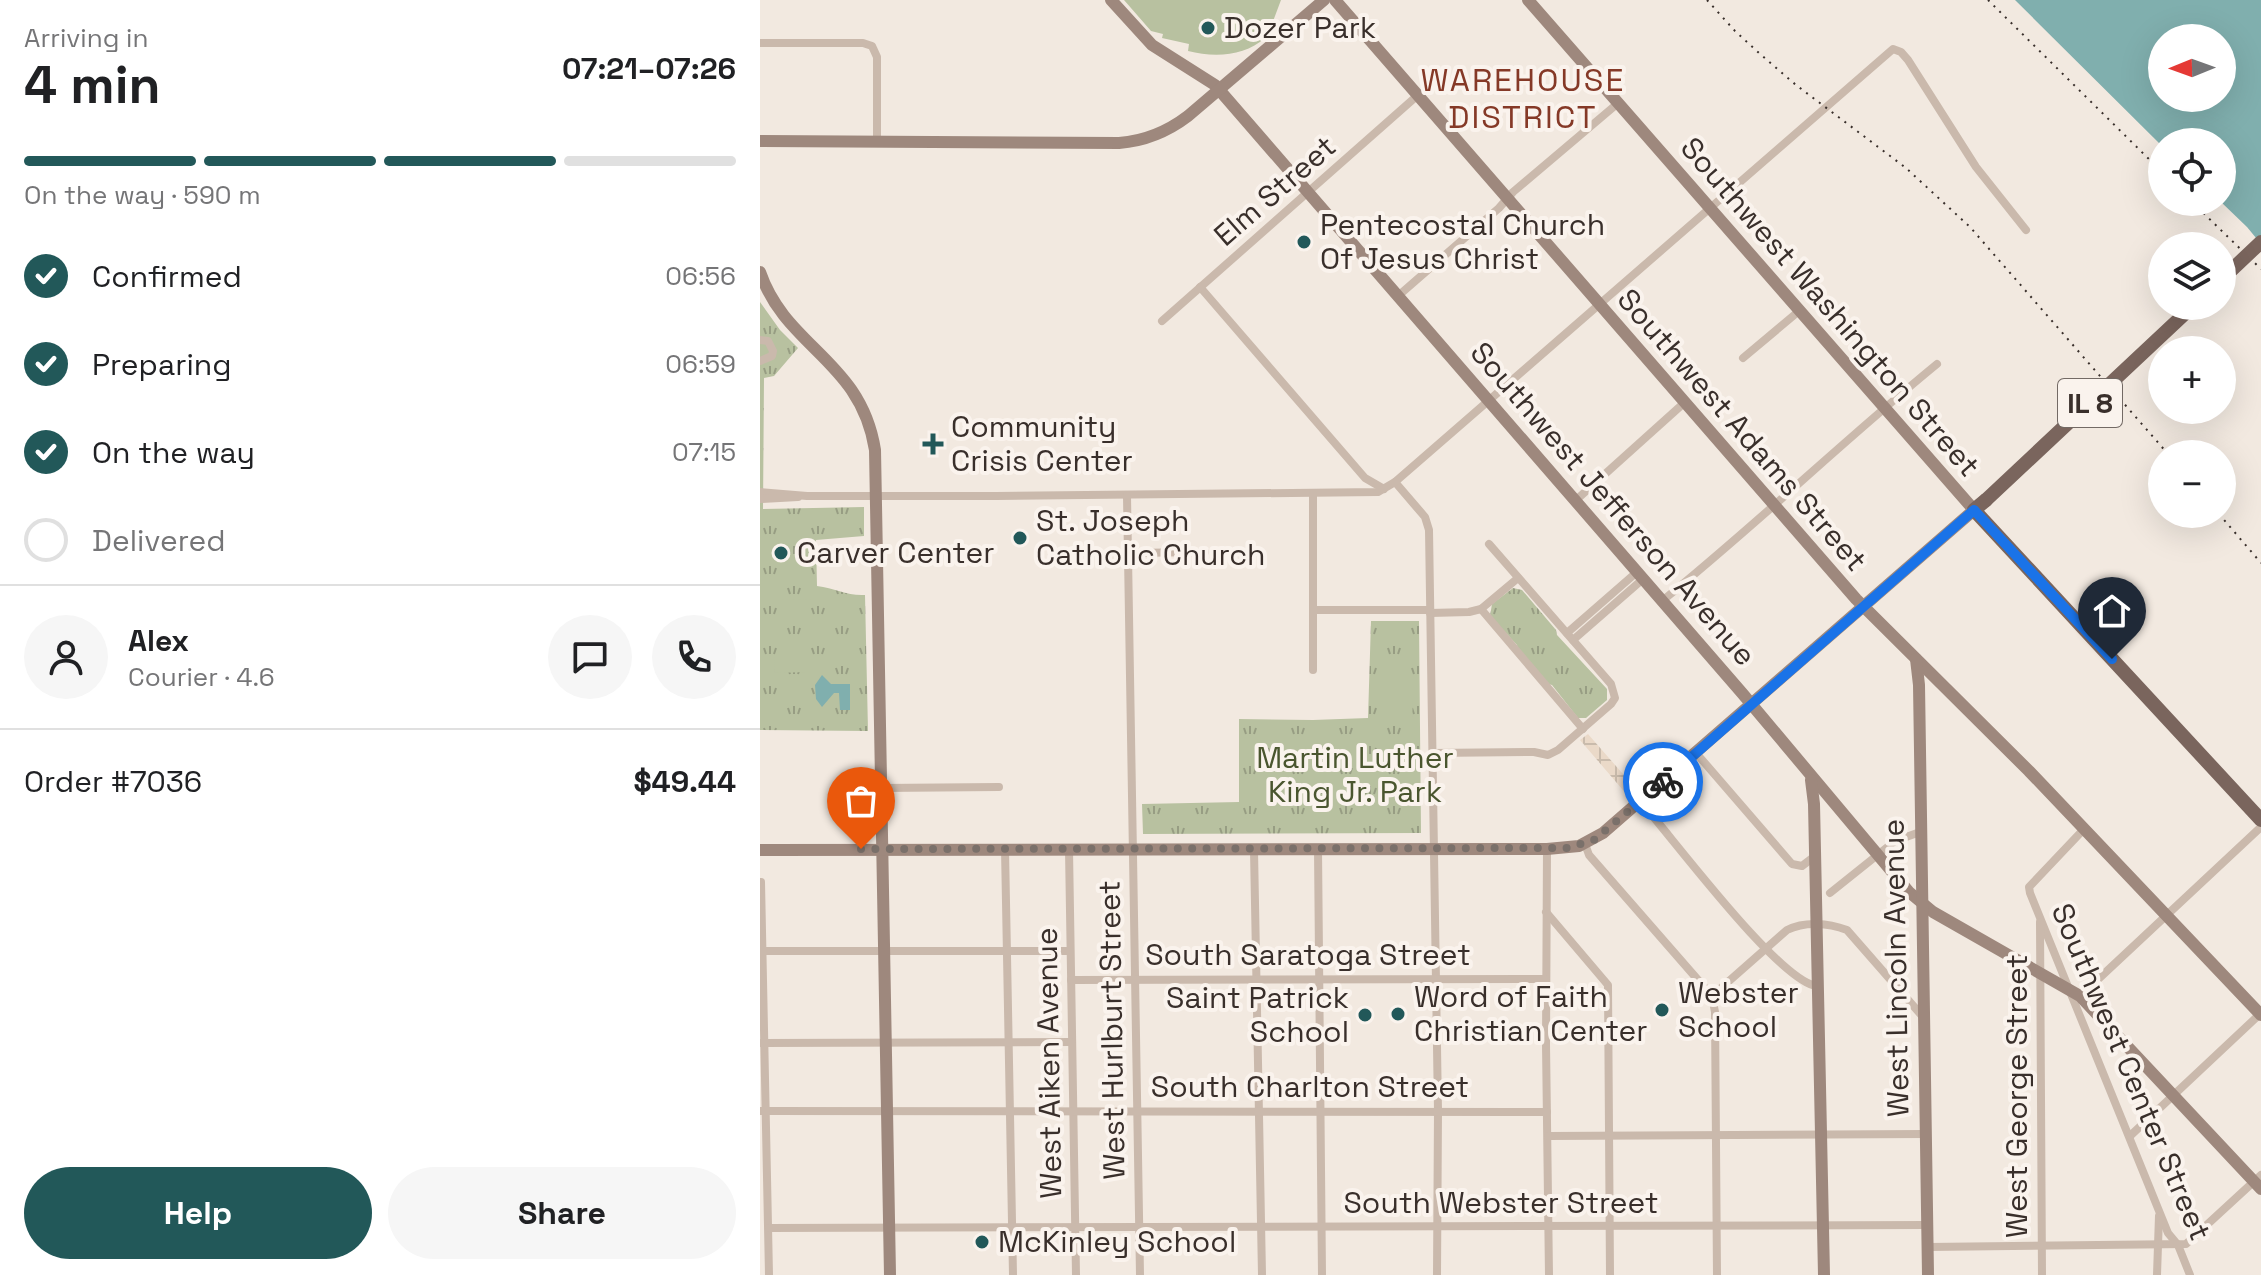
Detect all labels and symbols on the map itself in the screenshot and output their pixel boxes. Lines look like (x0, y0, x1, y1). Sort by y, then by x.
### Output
place label: Dozer Park (1224, 8, 1376, 47)
marker: Dozer Park (1199, 19, 1217, 37)
north arrow (2148, 24, 2236, 112)
district label: WAREHOUSE DISTRICT (1421, 60, 1625, 137)
street label: Elm Street (1205, 127, 1344, 254)
street label: Southwest Washington Street (1672, 129, 1989, 485)
place label: Pentecostal Church Of Jesus Christ (1320, 205, 1605, 278)
marker: Pentecostal Church Of Jesus Christ (1295, 233, 1313, 251)
street label: Southwest Adams Street (1609, 280, 1876, 579)
street label: Southwest Jefferson Avenue (1462, 334, 1765, 674)
road number: IL 8 (2058, 379, 2122, 427)
place label: Community Crisis Center (951, 407, 1133, 480)
marker: Community Crisis Center (922, 433, 944, 455)
place label: St. Joseph Catholic Church (1036, 501, 1266, 574)
marker: St. Joseph Catholic Church (1011, 529, 1029, 547)
place label: Carver Center (797, 533, 994, 572)
marker: Carver Center (772, 544, 790, 562)
pin (2078, 577, 2146, 659)
park label: Martin Luther King Jr. Park (1256, 738, 1454, 811)
courier (1623, 742, 1703, 822)
pin (827, 767, 895, 849)
street label: West Lincoln Avenue (1873, 819, 1918, 1117)
street label: West Hurlburt Street (1089, 880, 1134, 1180)
street label: Southwest Center Street (2043, 897, 2220, 1246)
street label: West Aiken Avenue (1027, 927, 1070, 1199)
street label: South Saratoga Street (1145, 935, 1471, 974)
street label: West George Street (1997, 954, 2036, 1238)
place label: Webster School (1678, 973, 1799, 1046)
place label: Word of Faith Christian Center (1414, 977, 1648, 1050)
place label: Saint Patrick School (1166, 978, 1349, 1051)
marker: Webster School (1653, 1001, 1671, 1019)
marker: Word of Faith Christian Center (1389, 1005, 1407, 1023)
marker: Saint Patrick School (1356, 1006, 1374, 1024)
street label: South Charlton Street (1151, 1067, 1469, 1106)
street label: South Webster Street (1343, 1183, 1659, 1222)
place label: McKinley School (998, 1222, 1236, 1261)
marker: McKinley School (973, 1233, 991, 1251)

